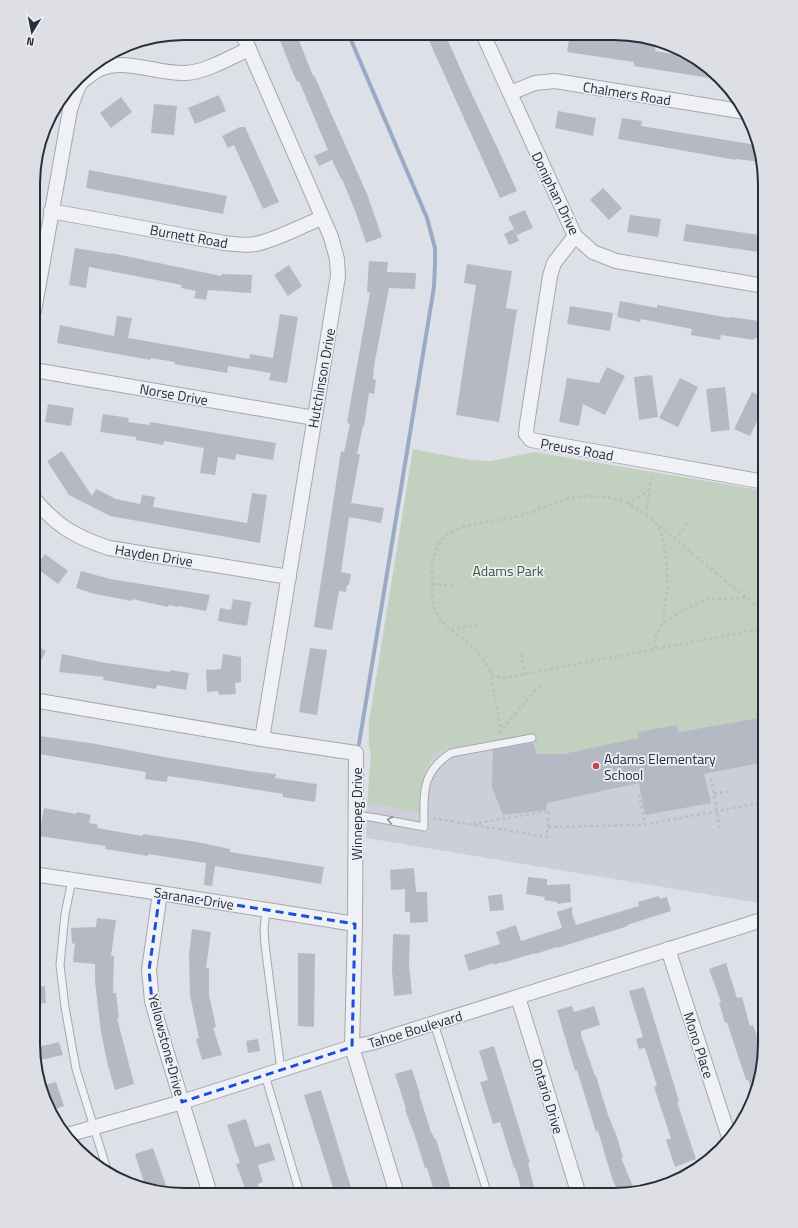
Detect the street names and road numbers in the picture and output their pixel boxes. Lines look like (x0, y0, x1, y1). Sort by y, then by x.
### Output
street label: Chalmers Road (581, 76, 673, 110)
street label: Doniphan Drive (527, 148, 585, 238)
street label: Burnett Road (148, 219, 230, 253)
street label: Hutchinson Drive (302, 326, 340, 430)
street label: Norse Drive (138, 378, 210, 410)
street label: Preuss Road (539, 432, 615, 466)
street label: Hayden Drive (113, 538, 195, 572)
street label: Winnepeg Drive (346, 768, 367, 860)
street label: Saranac Drive (152, 881, 236, 915)
street label: Yellowstone Drive (143, 992, 191, 1098)
street label: Tahoe Boulevard (365, 1005, 465, 1053)
street label: Mono Place (678, 1009, 720, 1081)
street label: Ontario Drive (527, 1056, 569, 1136)

